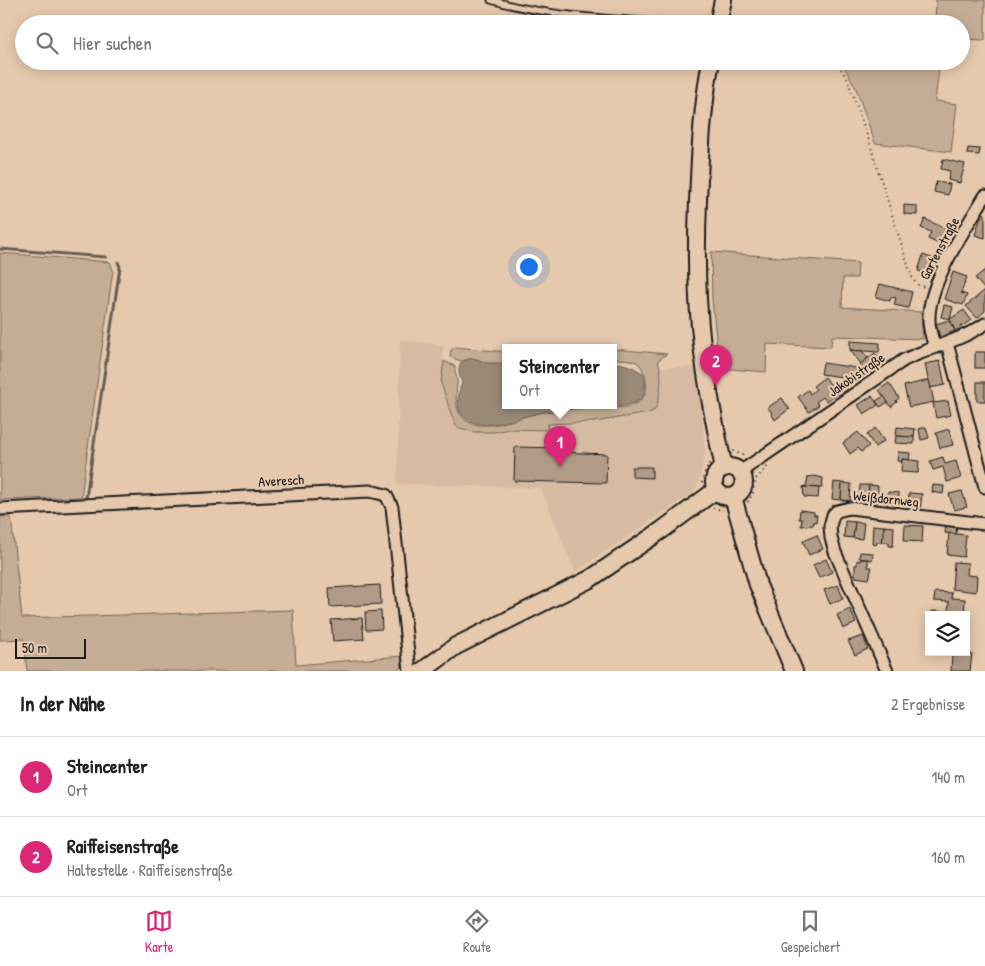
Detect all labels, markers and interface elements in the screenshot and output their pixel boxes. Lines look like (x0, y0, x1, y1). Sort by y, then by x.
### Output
search box (15, 15, 970, 70)
icon: search (33, 29, 61, 57)
text: Hier suchen (73, 30, 152, 56)
street label: Gartenstraße (915, 213, 965, 283)
your location (516, 254, 542, 280)
popup (502, 344, 617, 409)
pin: 2 (700, 345, 732, 386)
street label: Jakobistraße (824, 347, 889, 401)
text: Steincenter (519, 353, 600, 379)
text: Ort (519, 379, 540, 401)
pin: 1 (544, 426, 576, 467)
street label: Averesch (258, 469, 304, 491)
street label: Weißdornweg (852, 485, 920, 512)
map controls (925, 611, 970, 656)
button: layers (925, 611, 970, 656)
scale bar (15, 636, 86, 659)
text: 50 m (22, 638, 47, 657)
text: In der Nähe (20, 689, 105, 718)
text: 2 Ergebnisse (891, 693, 965, 715)
text: Steincenter (67, 753, 148, 779)
text: 1 (33, 766, 39, 788)
text: 140 m (931, 766, 965, 788)
text: Ort (67, 779, 88, 801)
text: Raiffeisenstraße (67, 833, 179, 859)
text: 2 (32, 846, 40, 868)
text: 160 m (931, 846, 965, 868)
text: Haltestelle · Raiffeisenstraße (67, 859, 233, 881)
tab: Karte (145, 907, 173, 956)
tab: Route (463, 907, 491, 956)
tab: Gespeichert (781, 907, 840, 956)

